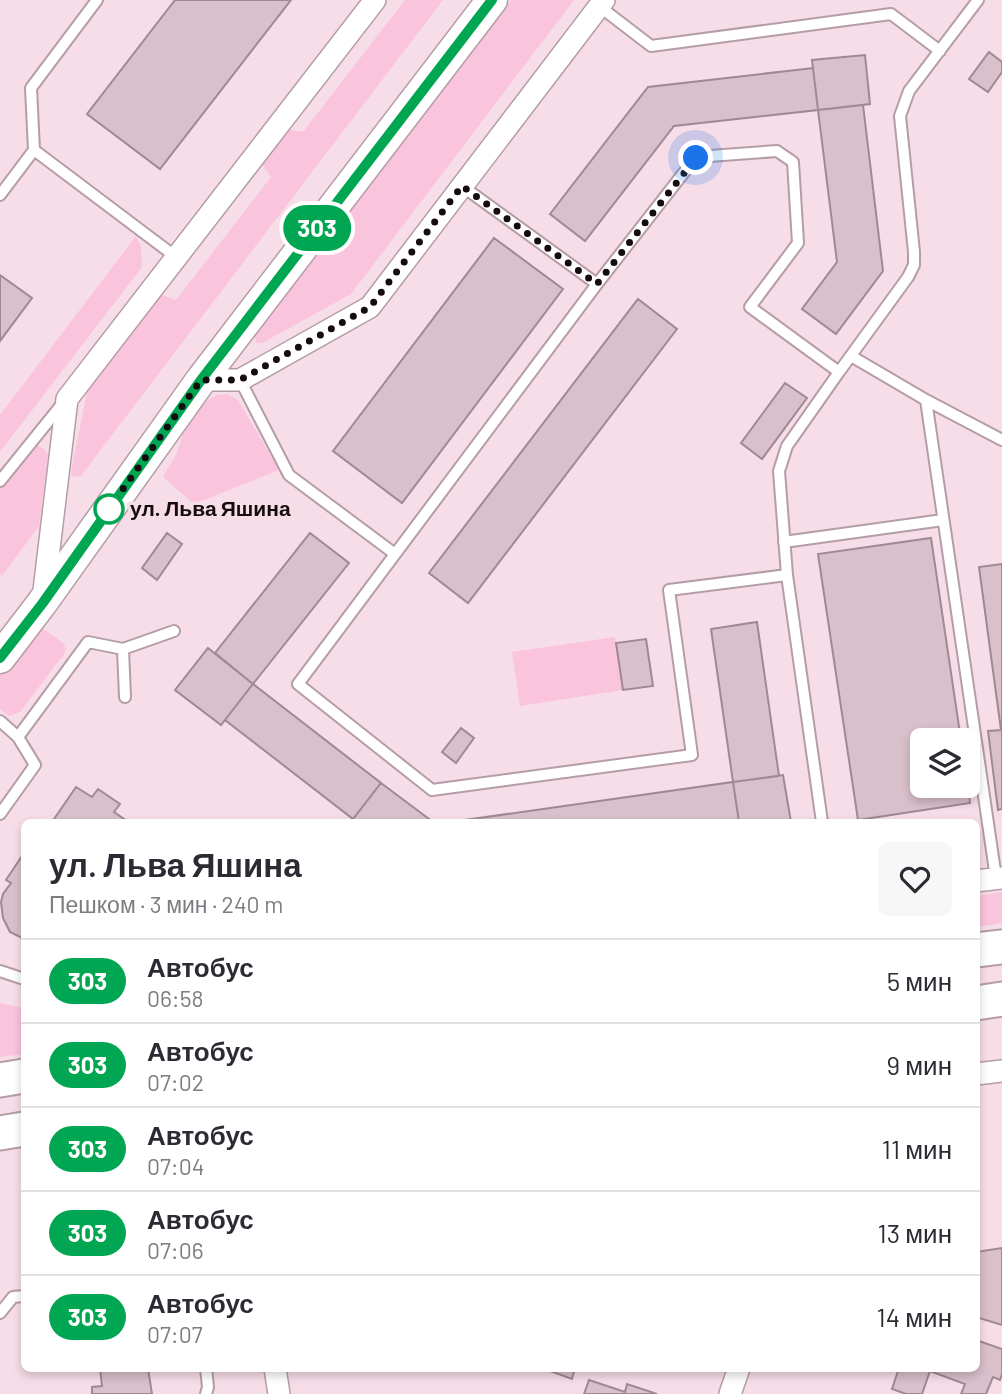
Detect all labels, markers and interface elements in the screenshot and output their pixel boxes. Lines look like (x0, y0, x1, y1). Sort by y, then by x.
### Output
your location (678, 140, 713, 175)
line badge: 303 (277, 205, 357, 251)
text: 303 (297, 213, 337, 242)
marker: ул. Льва Яшина (94, 494, 124, 524)
place label: ул. Льва Яшина (130, 495, 291, 520)
map controls (910, 728, 980, 798)
button: layers (910, 728, 980, 798)
button: heart (878, 842, 952, 916)
text: ул. Льва Яшина (49, 844, 302, 884)
text: Пешком · 3 мин · 240 m (49, 890, 283, 918)
text: Автобус (147, 951, 254, 982)
text: 5 мин (887, 965, 952, 996)
text: 303 (68, 966, 107, 995)
text: 06:58 (147, 984, 203, 1012)
text: Автобус (147, 1035, 254, 1066)
text: 9 мин (886, 1049, 952, 1080)
text: 303 (68, 1050, 107, 1079)
text: 07:02 (147, 1068, 204, 1096)
text: Автобус (147, 1119, 254, 1150)
text: 11 мин (882, 1133, 952, 1164)
text: 303 (68, 1134, 107, 1163)
text: 07:04 (147, 1152, 204, 1180)
text: Автобус (147, 1203, 254, 1234)
text: 13 мин (878, 1217, 952, 1248)
text: 303 (68, 1218, 107, 1247)
text: 07:06 (147, 1236, 204, 1264)
text: Автобус (147, 1287, 254, 1318)
text: 14 мин (877, 1301, 952, 1332)
text: 303 (68, 1302, 107, 1331)
text: 07:07 (147, 1320, 203, 1348)

